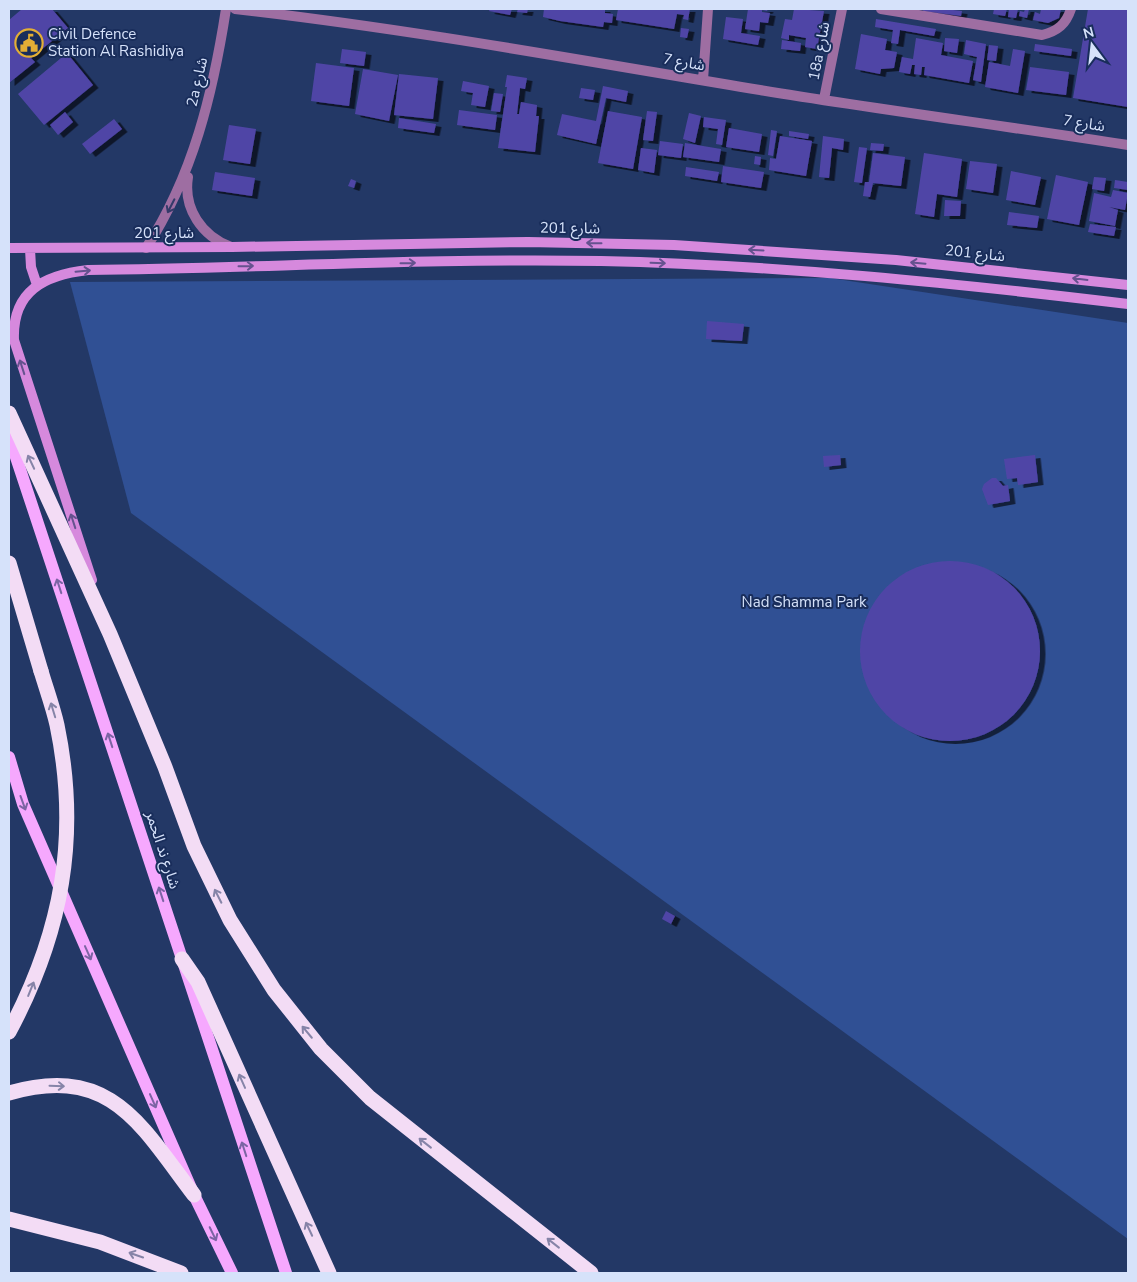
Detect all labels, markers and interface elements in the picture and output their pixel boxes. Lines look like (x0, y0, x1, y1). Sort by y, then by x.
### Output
street label: 18a شارع (804, 20, 836, 82)
north arrow (1067, 20, 1117, 70)
text: N (1081, 22, 1096, 43)
place label: Civil Defence Station Al Rashidiya (48, 24, 184, 61)
public building icon: Civil Defence Station Al Rashidiya (14, 28, 44, 58)
street label: شارع 7 (661, 48, 707, 78)
street label: 2a شارع (182, 55, 214, 109)
street label: شارع 7 (1061, 110, 1107, 138)
one-way arrow (166, 198, 175, 213)
street label: شارع 201 (540, 217, 600, 241)
street label: شارع 201 (134, 223, 194, 245)
one-way arrow (586, 238, 602, 248)
street label: شارع 201 (944, 240, 1006, 268)
one-way arrow (749, 245, 765, 254)
one-way arrow (400, 258, 416, 268)
one-way arrow (650, 258, 666, 268)
one-way arrow (911, 258, 927, 267)
one-way arrow (237, 262, 253, 271)
one-way arrow (75, 266, 91, 275)
one-way arrow (1072, 274, 1088, 284)
one-way arrow (17, 359, 27, 375)
one-way arrow (26, 455, 35, 470)
one-way arrow (68, 514, 77, 529)
one-way arrow (53, 578, 63, 594)
park label: Nad Shamma Park (742, 592, 867, 612)
one-way arrow (48, 703, 57, 719)
one-way arrow (105, 733, 114, 748)
one-way arrow (19, 795, 28, 811)
street label: شارع ند الحمر (139, 808, 185, 892)
one-way arrow (156, 887, 165, 903)
one-way arrow (213, 889, 223, 904)
one-way arrow (83, 945, 93, 960)
one-way arrow (27, 982, 36, 997)
one-way arrow (301, 1025, 313, 1038)
one-way arrow (237, 1074, 247, 1089)
one-way arrow (48, 1081, 64, 1090)
one-way arrow (148, 1093, 158, 1108)
one-way arrow (418, 1138, 432, 1148)
one-way arrow (238, 1141, 248, 1157)
one-way arrow (304, 1222, 314, 1237)
one-way arrow (208, 1226, 218, 1241)
one-way arrow (547, 1238, 560, 1249)
one-way arrow (128, 1250, 144, 1259)

